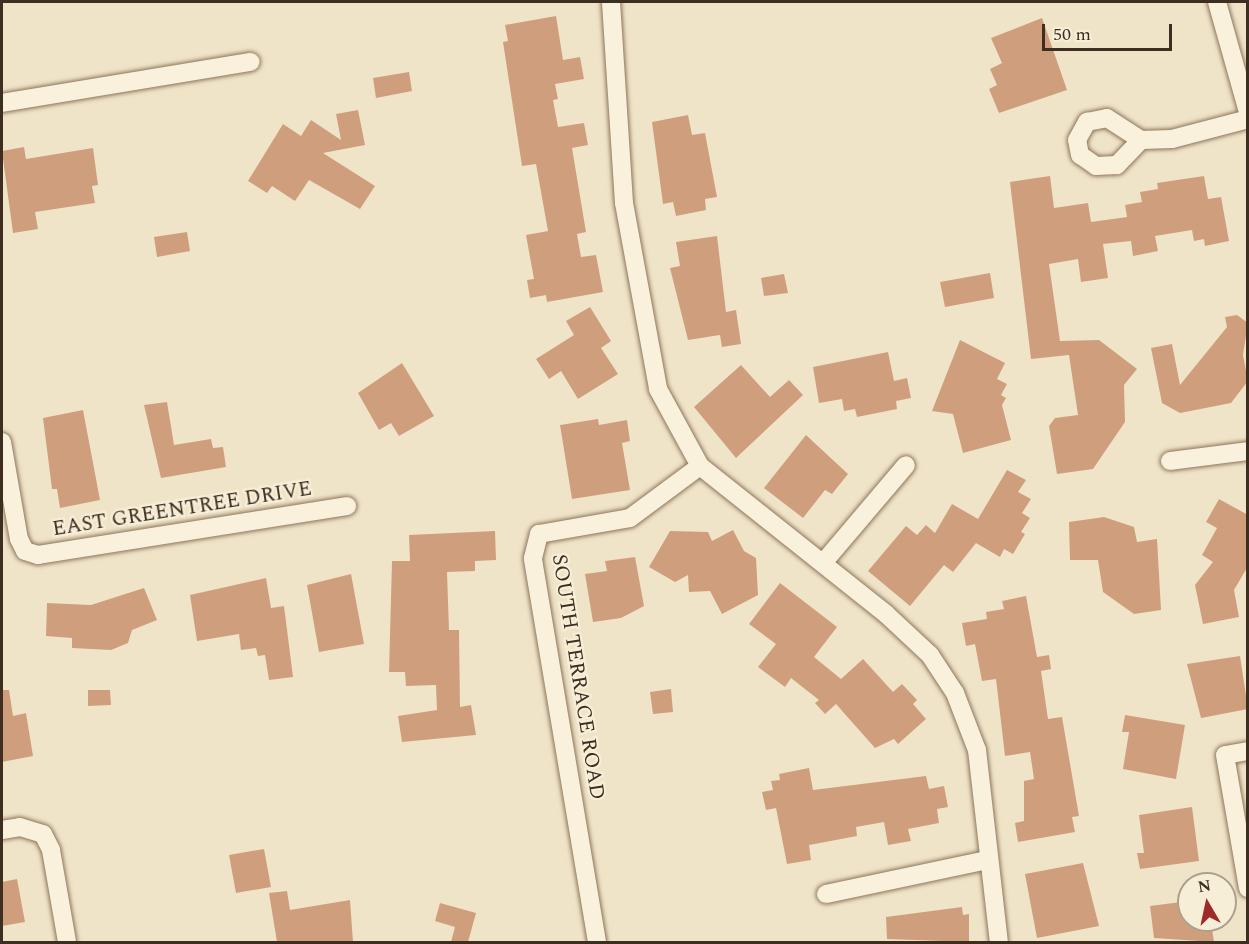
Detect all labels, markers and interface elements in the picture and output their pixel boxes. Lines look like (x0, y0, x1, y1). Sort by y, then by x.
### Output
scale bar (1045, 12, 1176, 50)
text: 50 m (1053, 21, 1091, 48)
street label: EAST GREENTREE DRIVE (50, 476, 314, 542)
street label: SOUTH TERRACE ROAD (546, 552, 610, 802)
north arrow (1177, 872, 1237, 932)
text: N (1196, 873, 1213, 899)

